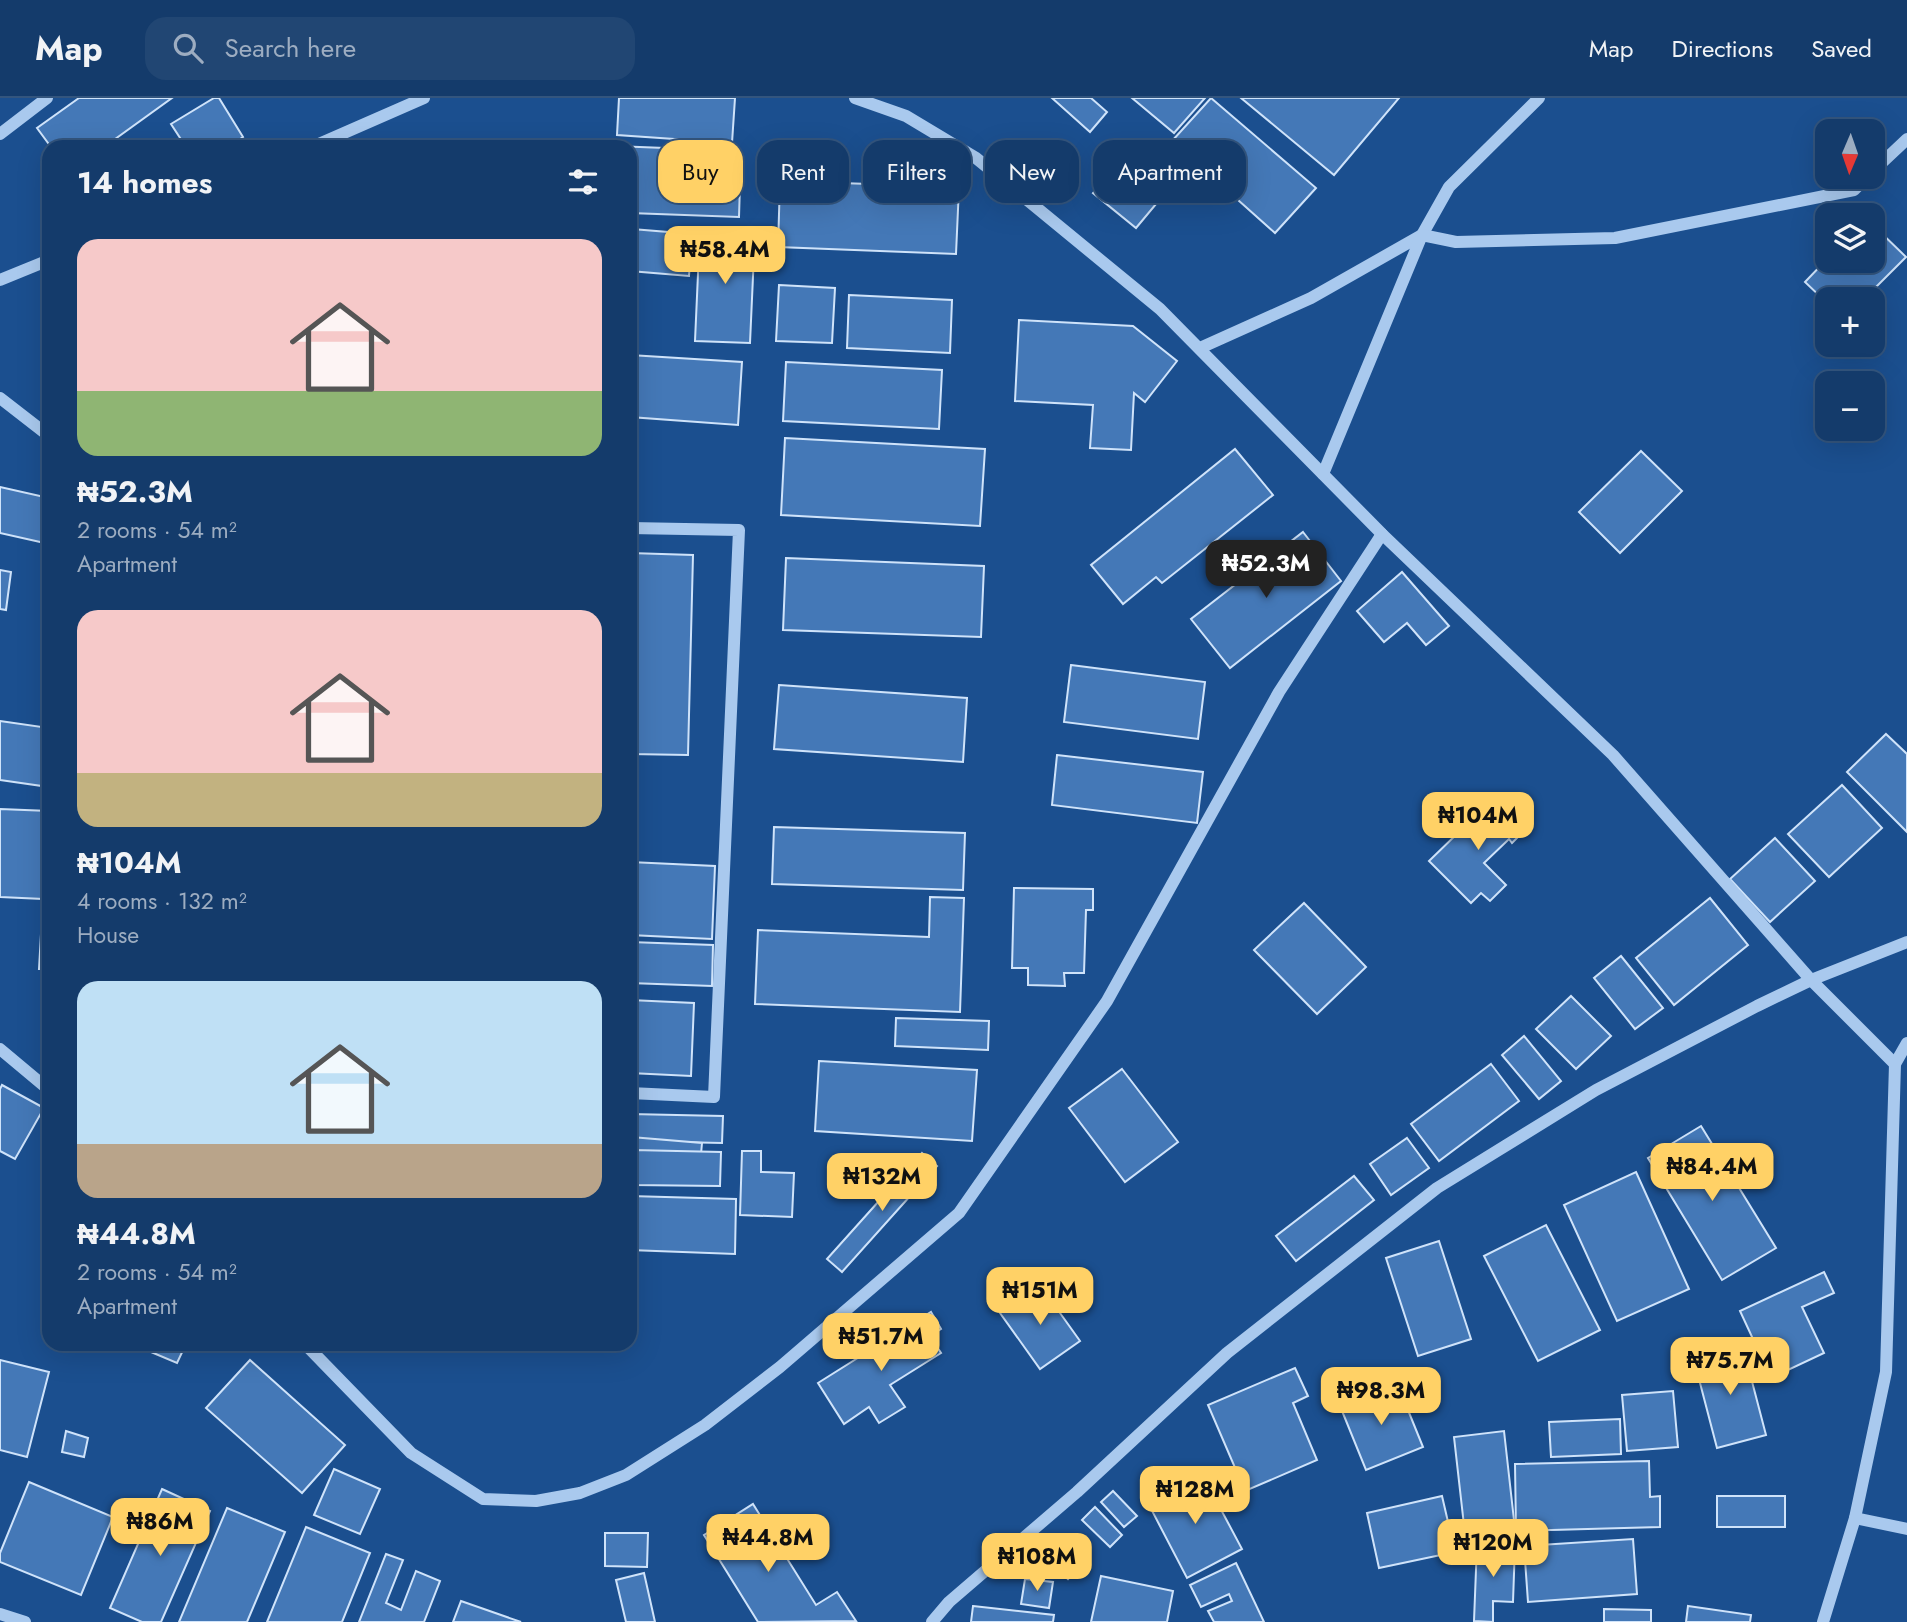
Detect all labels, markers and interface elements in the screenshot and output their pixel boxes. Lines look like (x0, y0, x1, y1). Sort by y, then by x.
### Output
search box (145, 17, 635, 80)
text: Map (35, 25, 103, 72)
icon: search (169, 29, 207, 67)
text: Search here (225, 29, 356, 67)
text: Map (1589, 31, 1634, 66)
text: Directions (1672, 31, 1773, 66)
text: Saved (1811, 31, 1872, 66)
north arrow (1815, 119, 1885, 189)
map controls (1815, 119, 1885, 441)
chip: Buy (658, 140, 743, 203)
chip: Rent (757, 140, 849, 203)
chip: Filters (863, 140, 971, 203)
chip: New (985, 140, 1079, 203)
chip: Apartment (1093, 140, 1246, 203)
text: 14 homes (77, 161, 212, 204)
icon: filters (564, 163, 602, 201)
button: layers (1815, 203, 1885, 273)
pin: ₦58.4M (668, 226, 782, 286)
text: ₦58.4M (680, 232, 770, 266)
icon: home (277, 284, 403, 410)
button: + (1815, 287, 1885, 357)
button: − (1815, 371, 1885, 441)
text: ₦52.3M (77, 470, 193, 513)
text: 2 rooms · 54 m² (77, 513, 237, 547)
pin: ₦52.3M (1209, 540, 1323, 600)
text: ₦52.3M (1222, 546, 1310, 580)
text: Apartment (77, 547, 177, 581)
icon: home (277, 655, 403, 781)
pin: ₦104M (1429, 792, 1527, 852)
text: ₦104M (1438, 798, 1518, 832)
text: ₦104M (77, 841, 181, 884)
text: 4 rooms · 132 m² (77, 884, 247, 918)
text: House (77, 918, 139, 952)
icon: home (277, 1026, 403, 1152)
pin: ₦84.4M (1655, 1144, 1769, 1203)
text: ₦84.4M (1666, 1149, 1758, 1183)
pin: ₦132M (833, 1154, 931, 1213)
text: ₦132M (843, 1159, 921, 1193)
text: ₦44.8M (77, 1212, 196, 1255)
text: 2 rooms · 54 m² (77, 1255, 237, 1289)
pin: ₦151M (991, 1268, 1089, 1327)
text: ₦151M (1002, 1273, 1078, 1307)
text: Apartment (77, 1289, 177, 1323)
pin: ₦51.7M (824, 1314, 938, 1373)
text: ₦51.7M (839, 1319, 923, 1353)
pin: ₦75.7M (1673, 1338, 1787, 1397)
text: ₦75.7M (1686, 1343, 1774, 1377)
pin: ₦98.3M (1324, 1368, 1438, 1427)
text: ₦98.3M (1337, 1373, 1425, 1407)
pin: ₦128M (1146, 1466, 1244, 1526)
text: ₦128M (1156, 1472, 1234, 1506)
pin: ₦86M (119, 1498, 201, 1558)
text: ₦86M (127, 1504, 193, 1538)
pin: ₦44.8M (711, 1514, 825, 1574)
text: ₦44.8M (722, 1520, 814, 1554)
pin: ₦120M (1444, 1520, 1542, 1579)
text: ₦120M (1453, 1525, 1533, 1559)
pin: ₦108M (988, 1534, 1086, 1593)
text: ₦108M (998, 1539, 1076, 1573)

